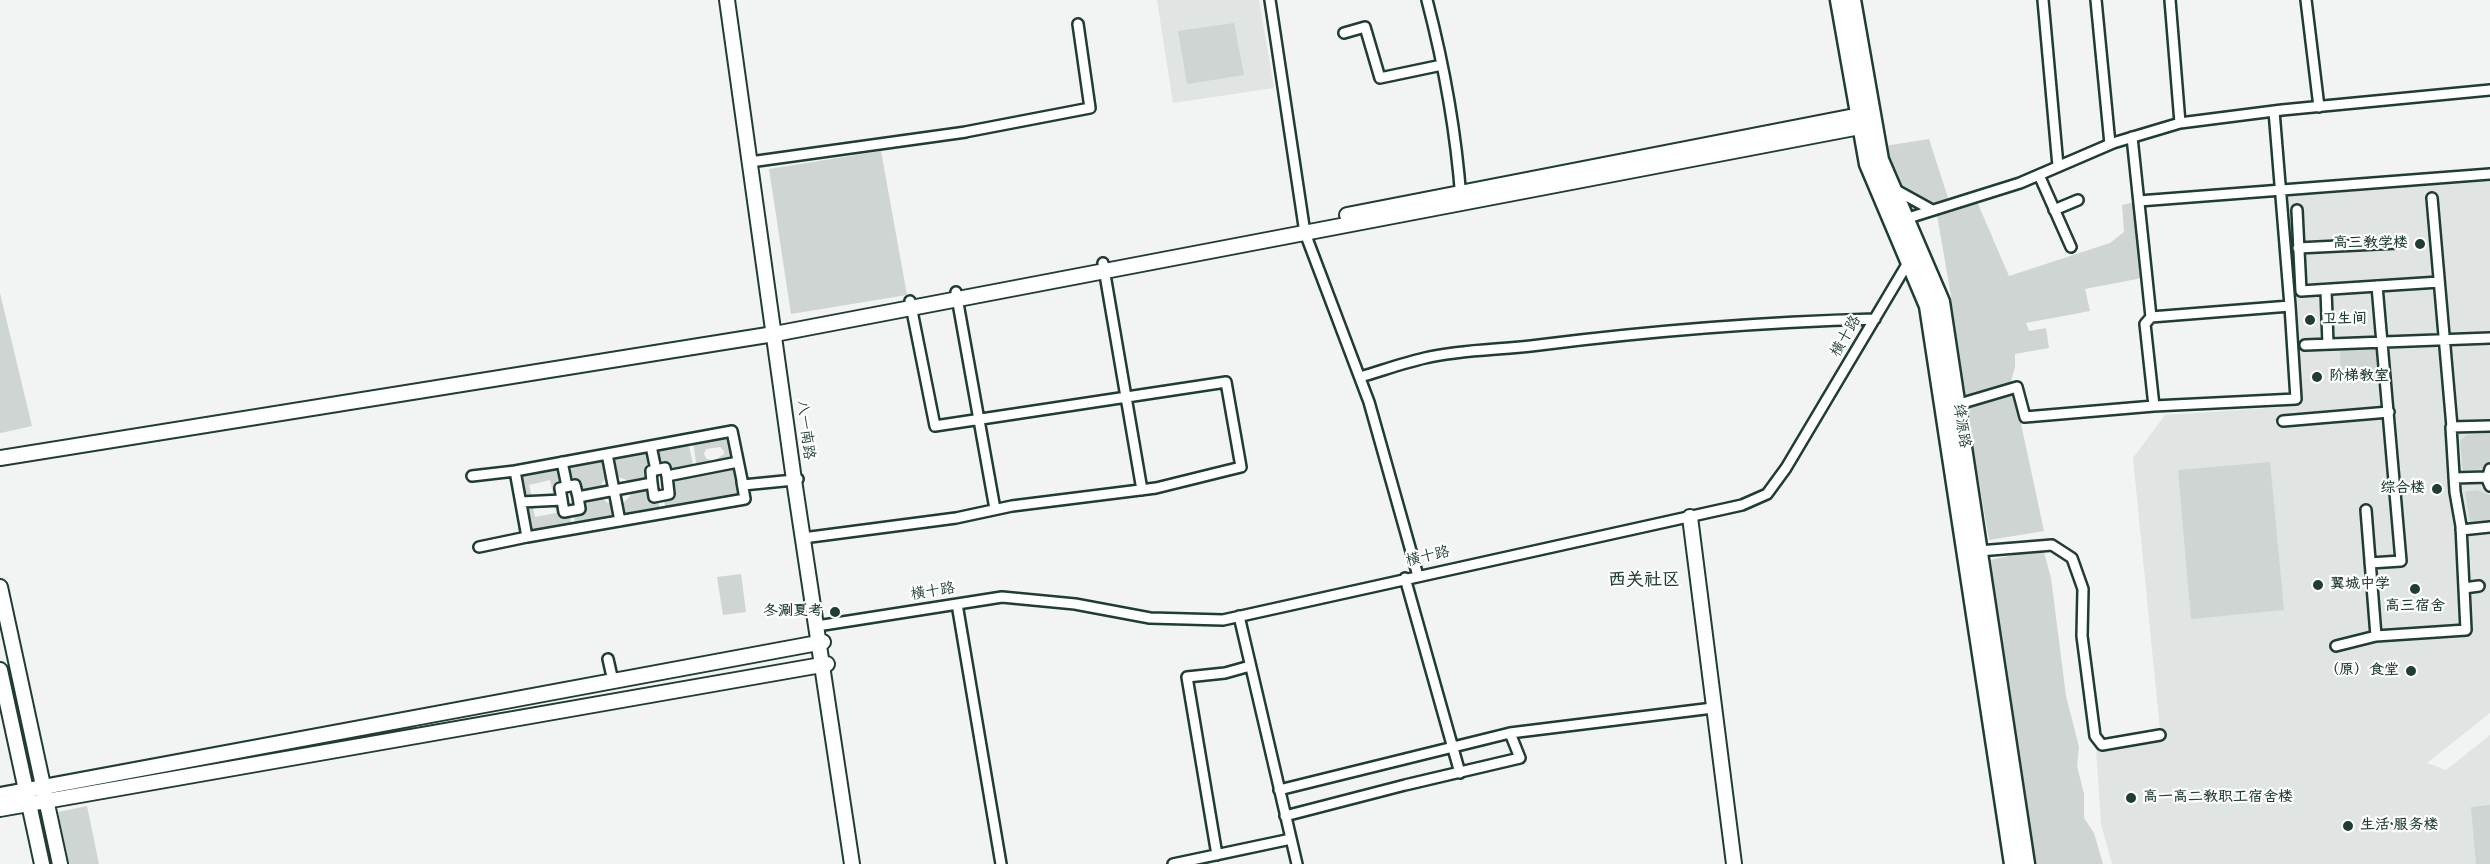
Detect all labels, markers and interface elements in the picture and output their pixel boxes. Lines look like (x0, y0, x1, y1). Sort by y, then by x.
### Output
place label: 高三教学楼 (2333, 235, 2408, 253)
marker: 高三教学楼 (2413, 237, 2427, 251)
place label: 卫生间 (2322, 311, 2367, 329)
street label: 横十路 (1828, 313, 1866, 361)
marker: 卫生间 (2303, 313, 2317, 327)
place label: 阶梯教室 (2329, 368, 2389, 386)
marker: 阶梯教室 (2310, 370, 2324, 384)
street label: 八一南路 (791, 399, 817, 461)
street label: 绛源路 (1948, 402, 1972, 450)
place label: 综合楼 (2380, 480, 2425, 498)
marker: 综合楼 (2430, 482, 2444, 496)
street label: 横十路 (1404, 544, 1452, 572)
district label: 西关社区 (1608, 571, 1680, 593)
place label: 翼城中学 (2330, 576, 2390, 594)
marker: 翼城中学 (2311, 578, 2325, 592)
street label: 横十路 (909, 581, 957, 605)
marker: 高三宿舍 (2408, 582, 2422, 596)
place label: 高三宿舍 (2385, 598, 2445, 616)
place label: 冬涮夏考 (763, 603, 823, 621)
marker: 冬涮夏考 (828, 605, 842, 619)
place label: （原）食堂 (2324, 662, 2399, 680)
marker: （原）食堂 (2404, 664, 2418, 678)
place label: 高一高二教职工宿舍楼 (2143, 789, 2293, 807)
marker: 高一高二教职工宿舍楼 (2124, 791, 2138, 805)
place label: 生活·服务楼 (2360, 817, 2439, 835)
marker: 生活·服务楼 (2341, 819, 2355, 833)

